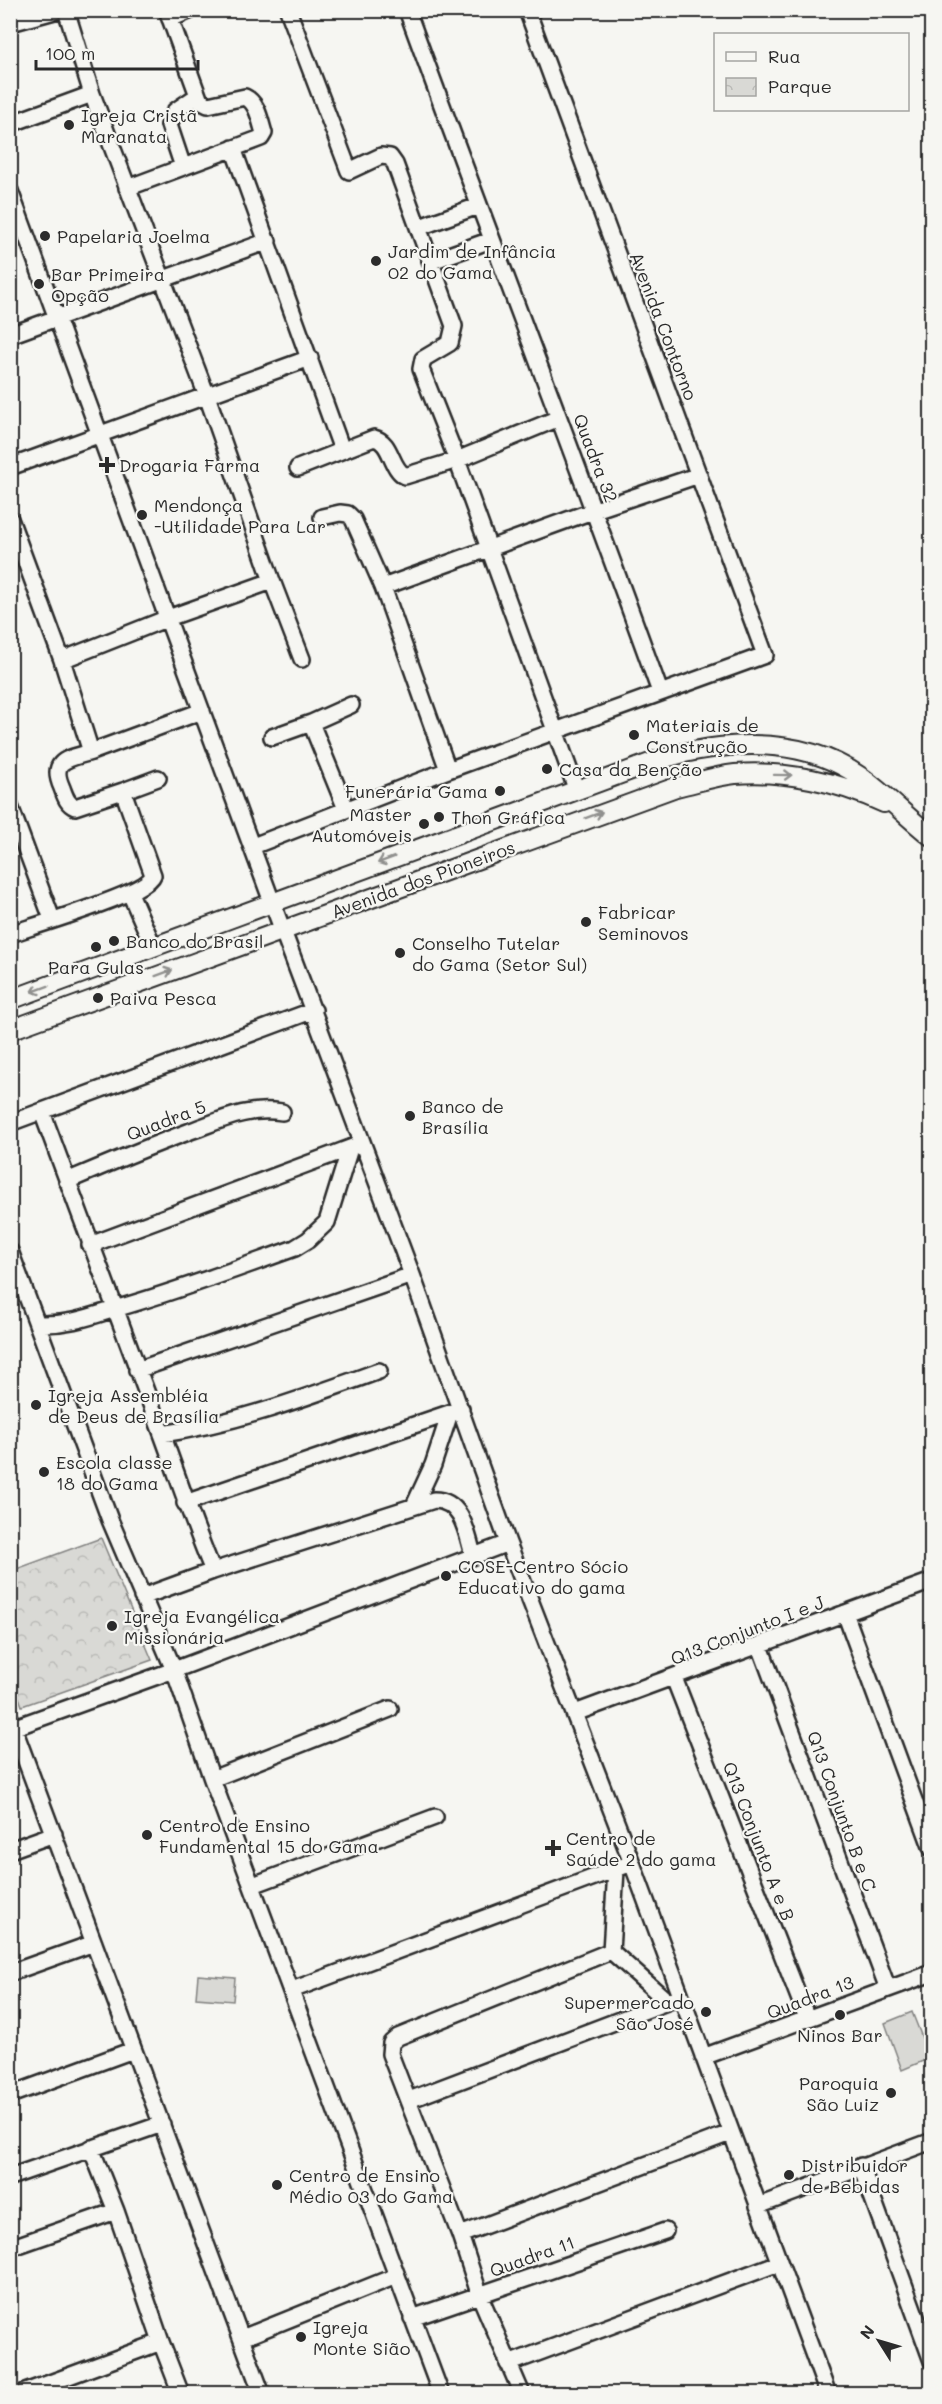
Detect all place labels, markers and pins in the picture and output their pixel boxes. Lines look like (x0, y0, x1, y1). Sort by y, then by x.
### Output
place label: Igreja Cristã Maranata (81, 103, 198, 148)
marker: Igreja Cristã Maranata (62, 118, 76, 132)
place label: Papelaria Joelma (57, 224, 211, 248)
marker: Papelaria Joelma (38, 229, 52, 243)
place label: Jardim de Infância 02 do Gama (388, 239, 556, 284)
marker: Jardim de Infância 02 do Gama (369, 254, 383, 268)
place label: Bar Primeira Opção (51, 262, 165, 307)
marker: Bar Primeira Opção (32, 277, 46, 291)
place label: Drogaria Farma (119, 453, 260, 477)
marker: Drogaria Farma (100, 458, 114, 472)
place label: Mendonça -Utilidade Para Lar (154, 493, 326, 538)
marker: Mendonça -Utilidade Para Lar (135, 508, 149, 522)
place label: Materiais de Construção (646, 713, 759, 758)
marker: Materiais de Construção (627, 728, 641, 742)
place label: Casa da Benção (559, 757, 702, 781)
marker: Casa da Benção (540, 762, 554, 776)
place label: Funerária Gama (345, 779, 488, 803)
marker: Funerária Gama (493, 784, 507, 798)
place label: Master Automóveis (311, 802, 412, 847)
place label: Thon Gráfica (451, 805, 565, 829)
marker: Thon Gráfica (432, 810, 446, 824)
marker: Master Automóveis (417, 817, 431, 831)
place label: Fabricar Seminovos (598, 900, 689, 945)
marker: Fabricar Seminovos (579, 915, 593, 929)
place label: Banco do Brasil (126, 929, 263, 953)
place label: Conselho Tutelar do Gama (Setor Sul) (412, 931, 587, 976)
marker: Banco do Brasil (107, 934, 121, 948)
marker: Para Gulas (89, 940, 103, 954)
marker: Conselho Tutelar do Gama (Setor Sul) (393, 946, 407, 960)
place label: Para Gulas (48, 955, 144, 979)
place label: Paiva Pesca (110, 986, 217, 1010)
marker: Paiva Pesca (91, 991, 105, 1005)
place label: Banco de Brasília (422, 1094, 504, 1139)
marker: Banco de Brasília (403, 1109, 417, 1123)
place label: Igreja Assembléia de Deus de Brasília (48, 1383, 220, 1428)
marker: Igreja Assembléia de Deus de Brasília (29, 1398, 43, 1412)
place label: Escola classe 18 do Gama (56, 1450, 173, 1495)
marker: Escola classe 18 do Gama (37, 1465, 51, 1479)
place label: COSE-Centro Sócio Educativo do gama (458, 1554, 628, 1599)
marker: COSE-Centro Sócio Educativo do gama (439, 1569, 453, 1583)
place label: Igreja Evangélica Missionária (124, 1604, 280, 1649)
marker: Igreja Evangélica Missionária (105, 1619, 119, 1633)
place label: Centro de Ensino Fundamental 15 do Gama (159, 1813, 379, 1858)
place label: Centro de Saúde 2 do gama (566, 1826, 716, 1871)
marker: Centro de Ensino Fundamental 15 do Gama (140, 1828, 154, 1842)
marker: Centro de Saúde 2 do gama (544, 1839, 562, 1857)
place label: Supermercado São José (564, 1990, 694, 2035)
marker: Supermercado São José (699, 2005, 713, 2019)
marker: Ninos Bar (833, 2008, 847, 2022)
place label: Ninos Bar (797, 2023, 883, 2047)
place label: Paroquia São Luiz (799, 2071, 879, 2116)
marker: Paroquia São Luiz (884, 2086, 898, 2100)
place label: Distribuidor de Bebidas (801, 2153, 908, 2198)
place label: Centro de Ensino Médio 03 do Gama (289, 2163, 453, 2208)
marker: Distribuidor de Bebidas (782, 2168, 796, 2182)
marker: Centro de Ensino Médio 03 do Gama (270, 2178, 284, 2192)
place label: Igreja Monte Sião (313, 2315, 411, 2360)
marker: Igreja Monte Sião (294, 2330, 308, 2344)

